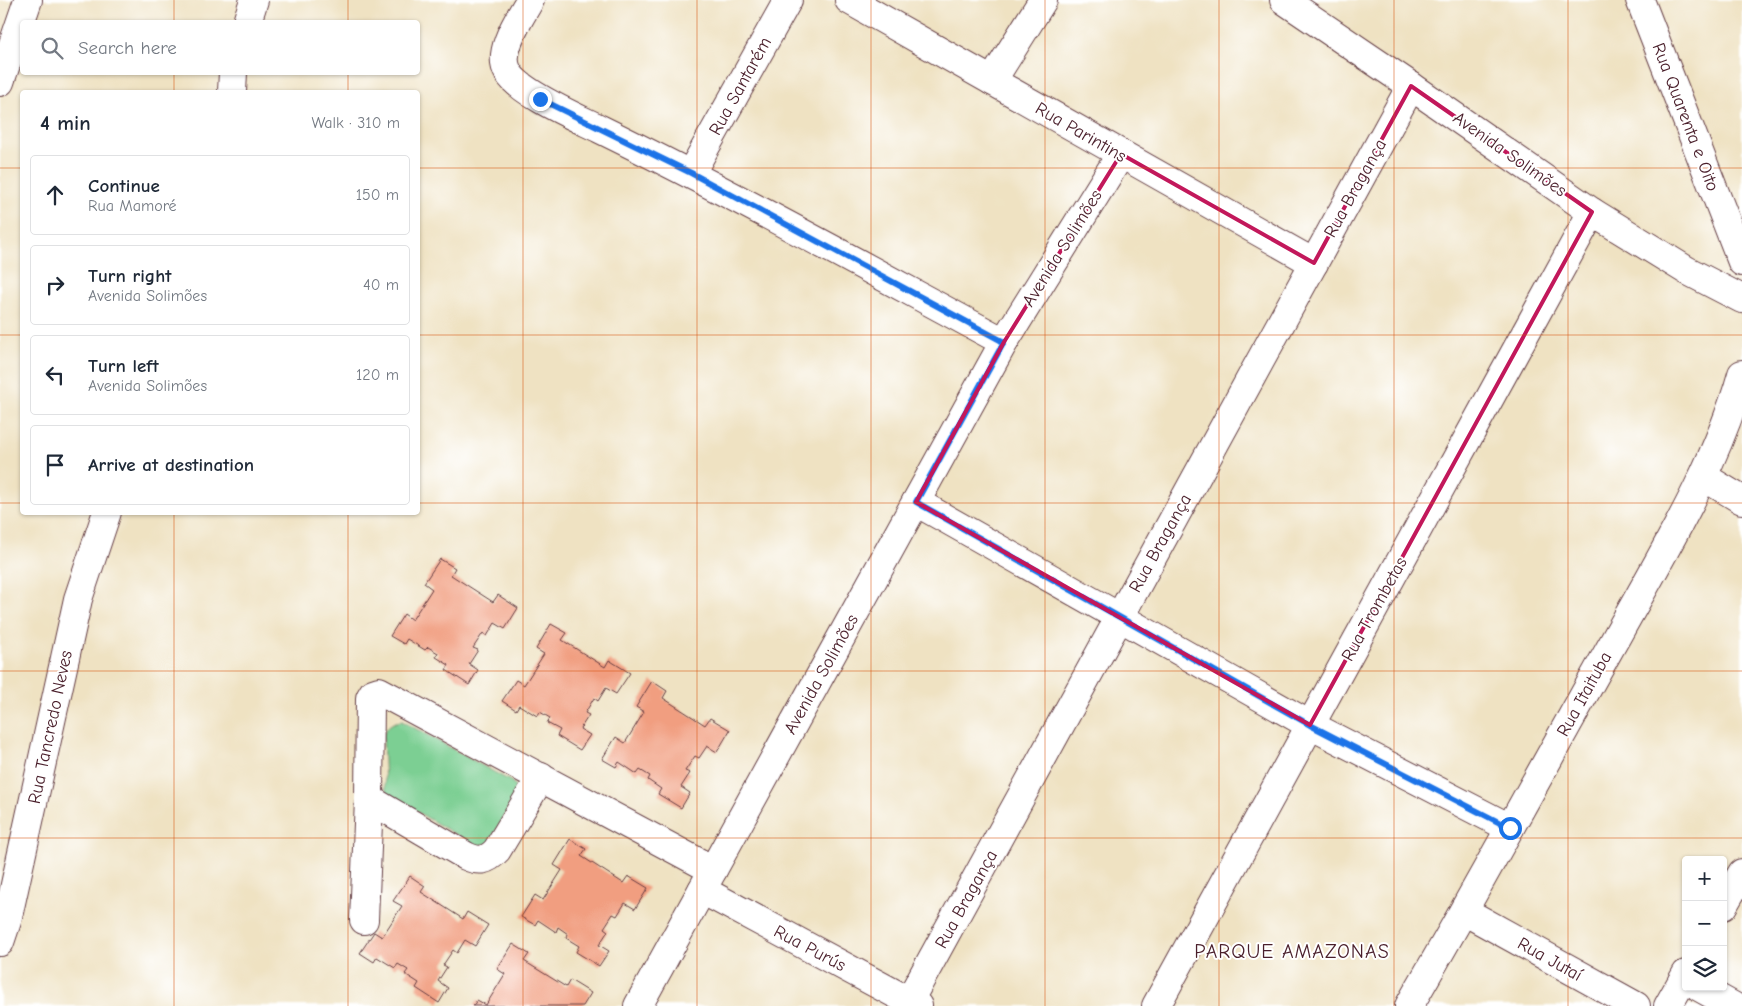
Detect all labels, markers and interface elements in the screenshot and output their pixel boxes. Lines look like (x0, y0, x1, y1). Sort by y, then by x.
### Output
search box (20, 20, 420, 75)
icon: search (38, 34, 66, 62)
street label: Rua Santarém (705, 34, 776, 139)
text: Search here (78, 37, 177, 59)
street label: Rua Quarenta e Oito (1648, 40, 1723, 194)
route end (529, 88, 552, 111)
street label: Rua Parintins (1031, 98, 1130, 167)
street label: Avenida Solimões (1449, 107, 1571, 201)
text: 4 min (40, 111, 91, 135)
text: Walk · 310 m (311, 114, 400, 132)
street label: Rua Bragança (1320, 135, 1391, 241)
text: Continue (88, 175, 160, 197)
icon: ahead (41, 181, 69, 209)
text: 150 m (356, 186, 399, 204)
street label: Avenida Solimões (1018, 186, 1107, 311)
text: Rua Mamoré (88, 197, 177, 215)
text: Turn right (88, 265, 172, 287)
icon: right (41, 271, 69, 299)
text: 40 m (363, 276, 399, 294)
text: Avenida Solimões (88, 287, 207, 305)
text: Turn left (88, 355, 159, 377)
icon: left (41, 361, 69, 389)
text: 120 m (356, 366, 399, 384)
text: Avenida Solimões (88, 377, 207, 395)
icon: arrive (41, 451, 69, 479)
text: Arrive at destination (88, 454, 254, 476)
street label: Rua Bragança (1125, 490, 1196, 596)
street label: Rua Trombetas (1337, 553, 1412, 665)
street label: Avenida Solimões (780, 611, 863, 738)
street label: Rua Tancredo Neves (24, 648, 77, 806)
street label: Rua Itaituba (1553, 648, 1616, 740)
route start (1499, 817, 1522, 840)
street label: Rua Bragança (931, 846, 1002, 952)
map controls (1682, 856, 1727, 991)
button: + (1682, 856, 1727, 901)
button: − (1682, 901, 1727, 946)
street label: Rua Purús (770, 921, 849, 976)
street label: Rua Jutaí (1514, 933, 1587, 986)
district label: PARQUE AMAZONAS (1194, 940, 1390, 963)
button: layers (1682, 946, 1727, 991)

